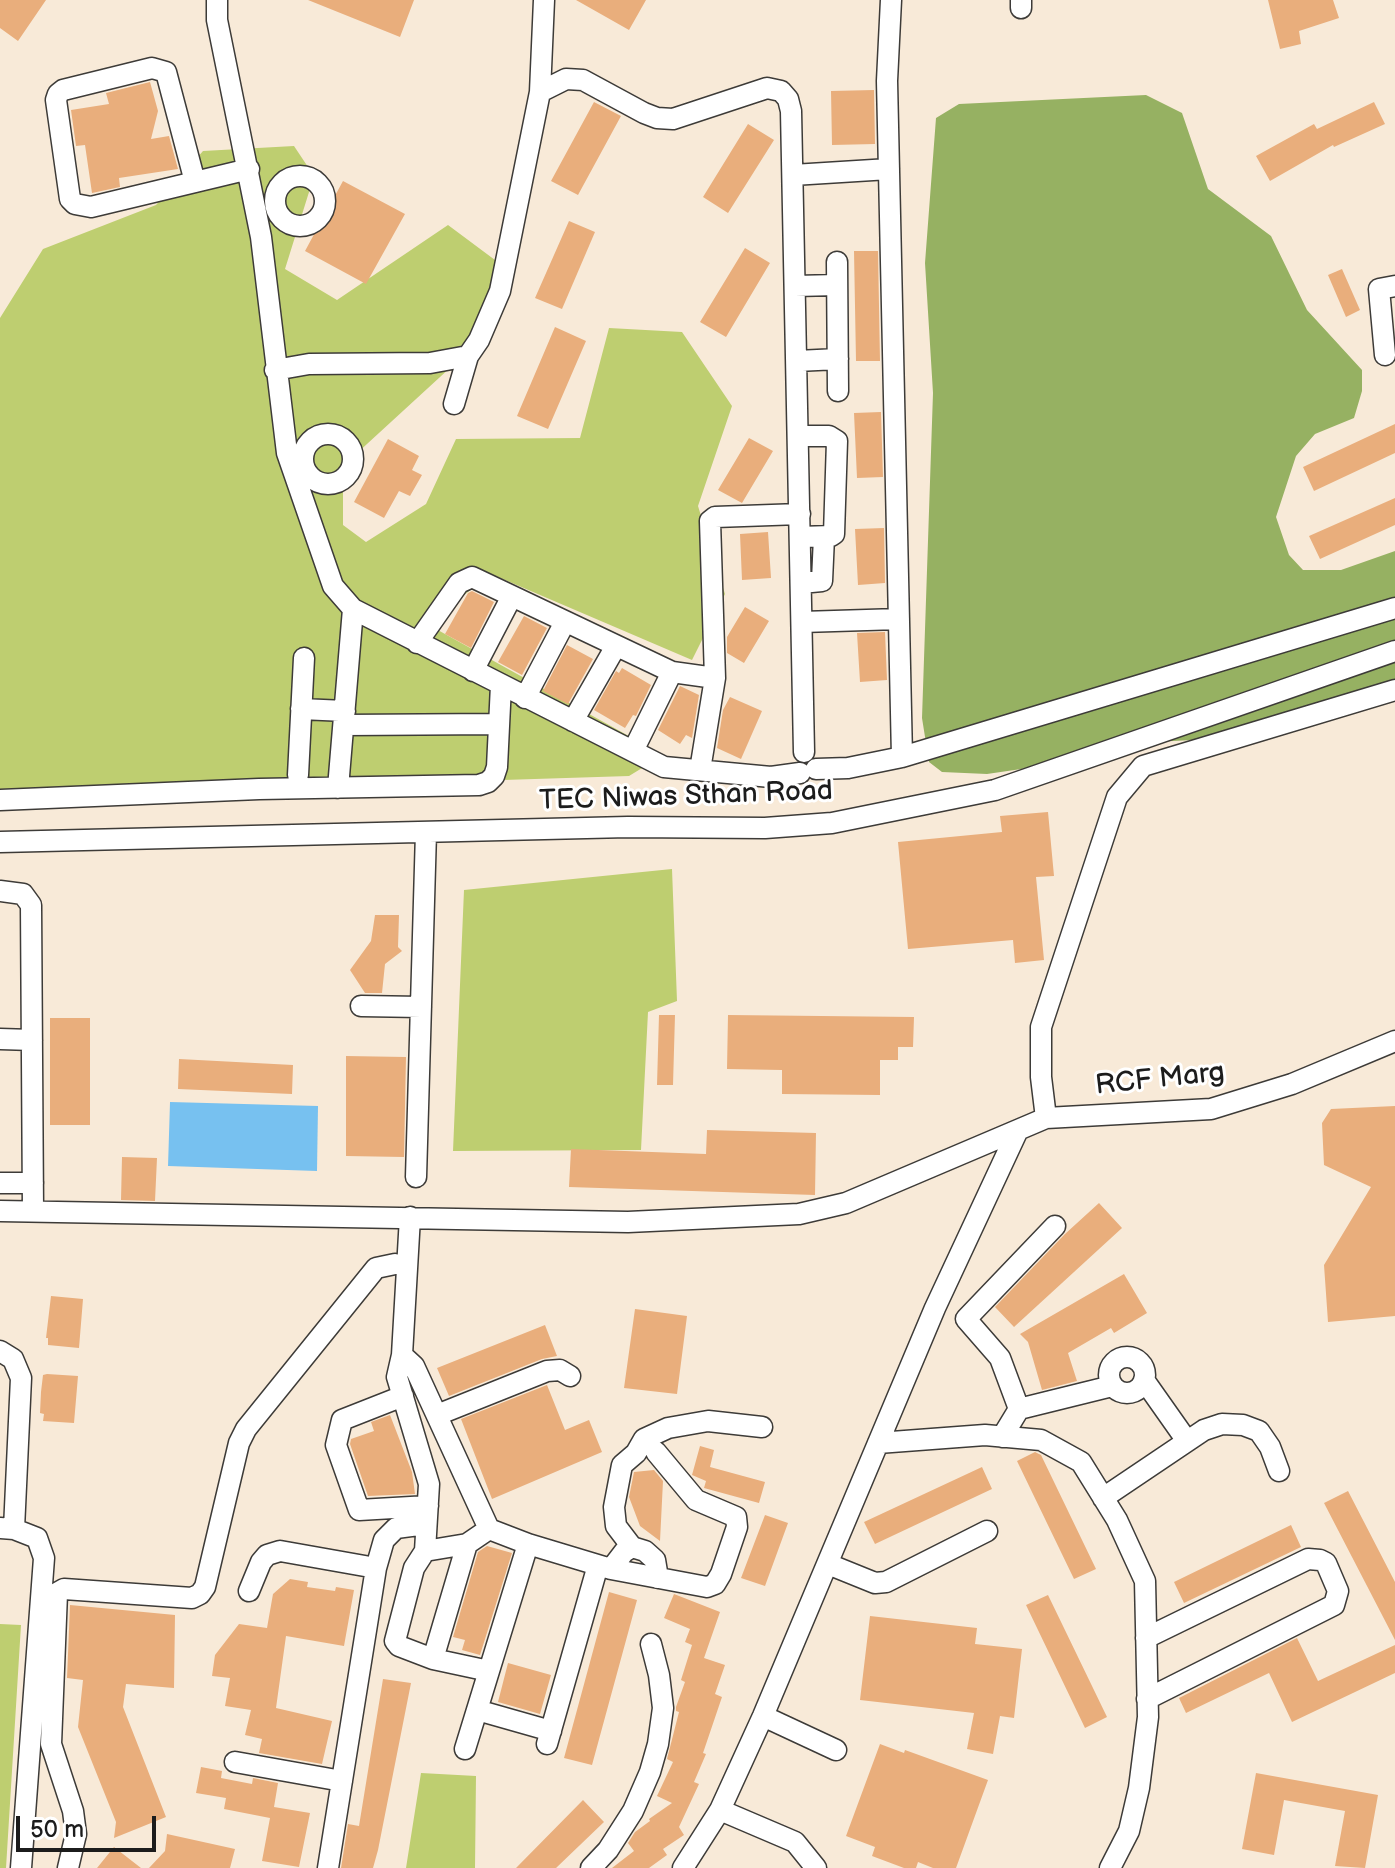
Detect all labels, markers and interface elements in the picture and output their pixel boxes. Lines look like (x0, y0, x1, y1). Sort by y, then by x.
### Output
street label: TEC Niwas Sthan Road (539, 775, 833, 819)
street label: RCF Marg (1094, 1057, 1226, 1103)
scale bar (20, 1800, 160, 1850)
text: 50 m (30, 1815, 84, 1844)

